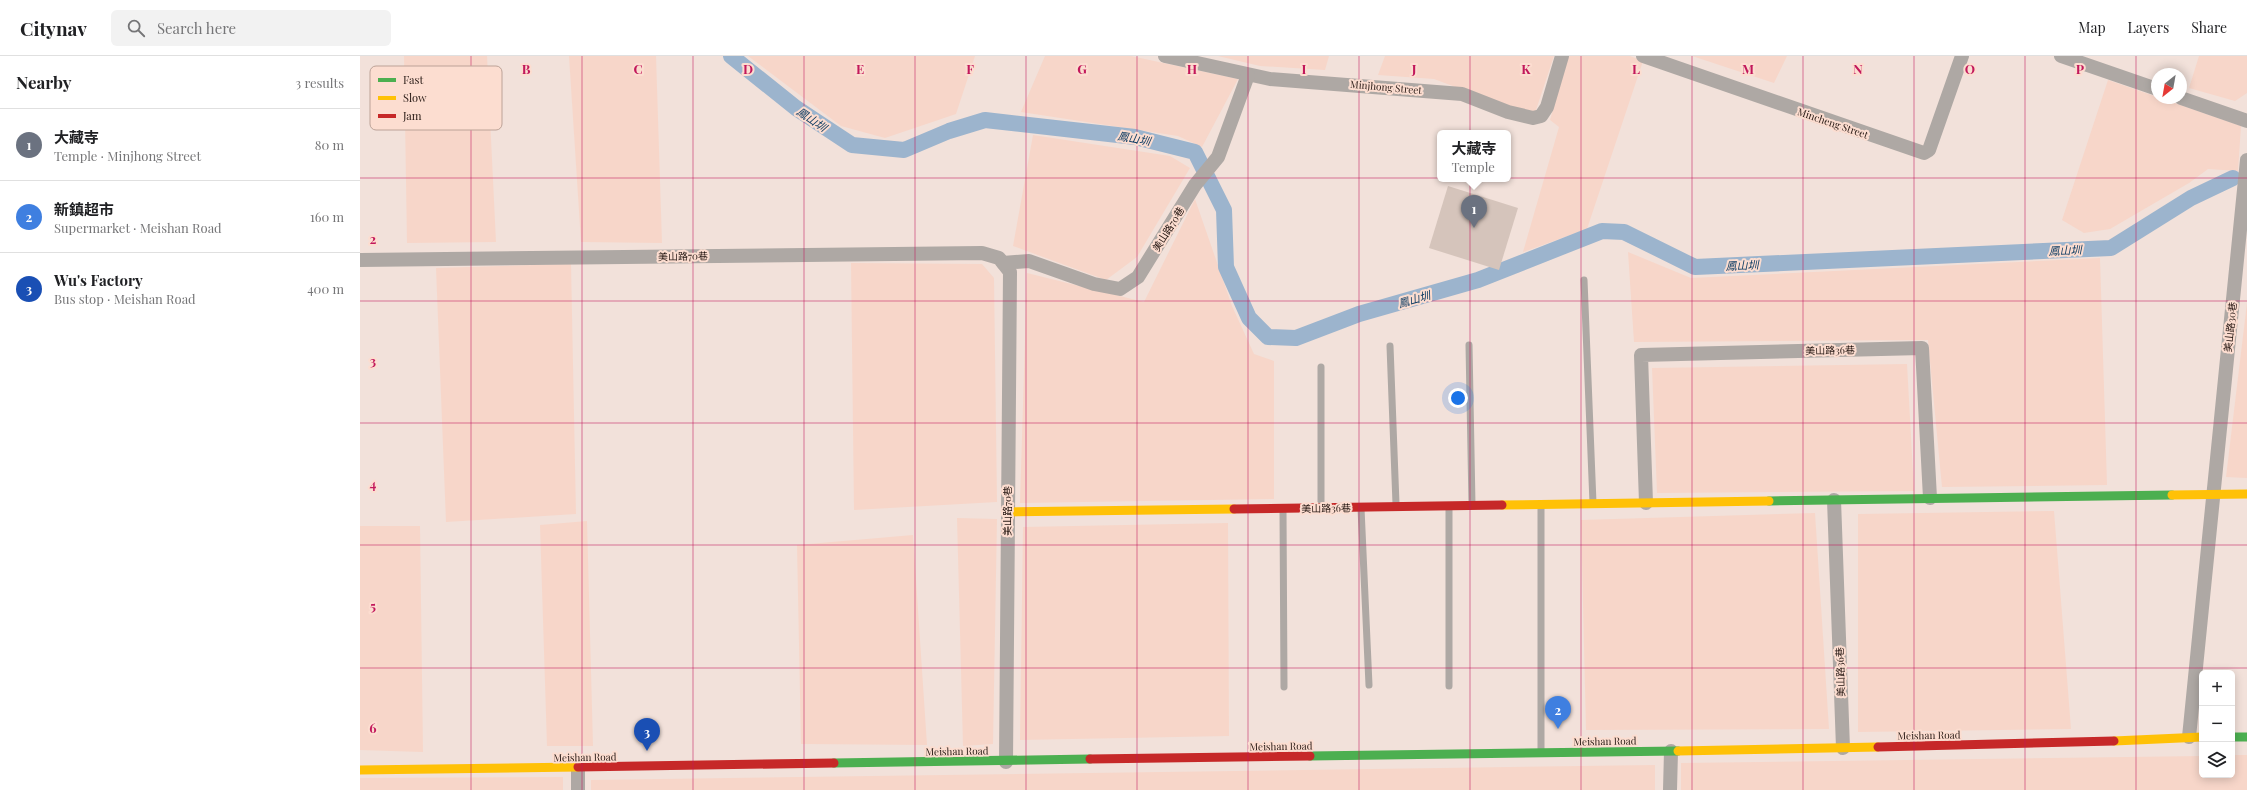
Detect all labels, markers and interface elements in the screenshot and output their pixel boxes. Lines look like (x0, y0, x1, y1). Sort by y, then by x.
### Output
search box (111, 10, 391, 46)
text: Citynav (20, 15, 87, 41)
icon: search (125, 17, 147, 39)
text: Search here (157, 18, 236, 38)
text: Map (2078, 18, 2106, 37)
text: Layers (2128, 18, 2169, 37)
text: Share (2191, 18, 2227, 37)
text: B (522, 60, 531, 77)
text: C (633, 60, 643, 77)
text: D (743, 60, 753, 77)
text: E (856, 60, 864, 77)
text: F (966, 60, 974, 77)
text: G (1077, 60, 1087, 77)
text: H (1187, 60, 1197, 77)
text: I (1302, 60, 1307, 77)
text: J (1411, 60, 1417, 77)
text: K (1521, 60, 1531, 77)
text: L (1632, 60, 1640, 77)
text: M (1742, 60, 1754, 77)
text: N (1853, 60, 1863, 77)
text: O (1965, 60, 1975, 77)
text: P (2076, 60, 2085, 77)
legend (370, 66, 502, 130)
north arrow (2151, 68, 2187, 104)
text: Nearby (16, 71, 71, 93)
text: Fast (403, 72, 423, 87)
text: 3 results (295, 74, 344, 91)
street label: Minjhong Street (1349, 77, 1423, 97)
text: Slow (403, 90, 427, 105)
water label: 鳳山圳 (794, 104, 832, 136)
street label: Mincheng Street (1796, 104, 1871, 142)
text: Jam (402, 108, 422, 123)
text: 大藏寺 (54, 127, 99, 147)
water label: 鳳山圳 (1116, 128, 1154, 149)
popup (1437, 130, 1511, 182)
text: 1 (27, 136, 31, 153)
text: 80 m (315, 136, 344, 153)
text: 大藏寺 (1451, 138, 1497, 158)
text: Temple · Minjhong Street (54, 147, 201, 164)
text: Temple (1451, 158, 1495, 175)
pin: 1 (1461, 195, 1487, 228)
text: 新鎮超市 (54, 199, 114, 219)
street label: 美山路70巷 (1149, 204, 1187, 254)
text: 2 (26, 208, 32, 225)
text: 160 m (310, 208, 344, 225)
text: Supermarket · Meishan Road (54, 219, 222, 236)
text: 2 (370, 230, 377, 247)
water label: 鳳山圳 (2048, 242, 2084, 258)
street label: 美山路70巷 (658, 249, 708, 263)
water label: 鳳山圳 (1725, 257, 1761, 273)
text: Wu's Factory (54, 270, 143, 290)
text: 3 (26, 280, 32, 297)
text: 400 m (307, 280, 344, 297)
water label: 鳳山圳 (1396, 287, 1434, 311)
text: Bus stop · Meishan Road (54, 290, 196, 307)
street label: 美山路30巷 (2220, 301, 2240, 353)
street label: 美山路36巷 (1805, 343, 1855, 357)
text: 3 (370, 352, 376, 369)
your location (1448, 388, 1468, 408)
text: 4 (370, 475, 377, 492)
street label: 美山路70巷 (1000, 486, 1014, 536)
street label: 美山路36巷 (1301, 501, 1351, 515)
text: 5 (370, 597, 376, 614)
street label: 美山路36巷 (1832, 647, 1848, 697)
map controls (2199, 670, 2235, 778)
button: + (2199, 670, 2235, 706)
pin: 2 (1545, 696, 1571, 729)
button: − (2199, 706, 2235, 742)
pin: 3 (634, 718, 660, 751)
text: 6 (369, 719, 377, 736)
street label: Meishan Road (1897, 727, 1961, 743)
street label: Meishan Road (1573, 733, 1637, 749)
street label: Meishan Road (1249, 738, 1313, 754)
button: layers (2199, 742, 2235, 778)
street label: Meishan Road (925, 743, 989, 759)
street label: Meishan Road (553, 749, 617, 765)

